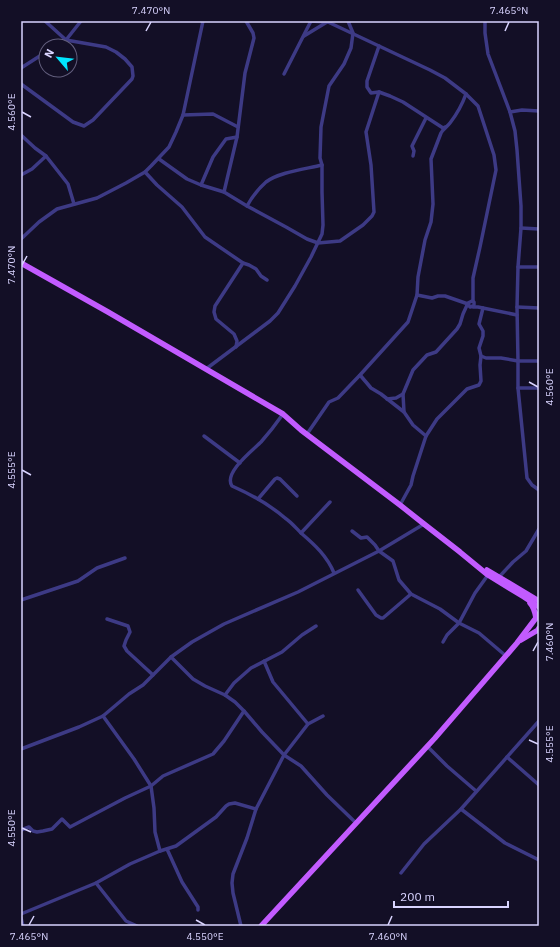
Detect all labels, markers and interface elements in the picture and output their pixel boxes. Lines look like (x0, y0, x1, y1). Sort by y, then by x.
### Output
text: 7.470°N (132, 4, 170, 17)
text: 7.465°N (490, 4, 528, 17)
north arrow (38, 38, 78, 78)
text: N (41, 46, 57, 60)
text: 4.560°E (5, 93, 18, 131)
text: 7.470°N (5, 246, 18, 284)
text: 4.560°E (543, 368, 556, 406)
text: 4.555°E (5, 451, 18, 489)
text: 7.460°N (543, 623, 556, 661)
text: 4.555°E (543, 725, 556, 763)
text: 4.550°E (5, 809, 18, 847)
scale bar (394, 883, 508, 909)
text: 200 m (400, 889, 435, 904)
text: 7.465°N (10, 930, 48, 943)
text: 4.550°E (186, 930, 224, 943)
text: 7.460°N (369, 930, 407, 943)

